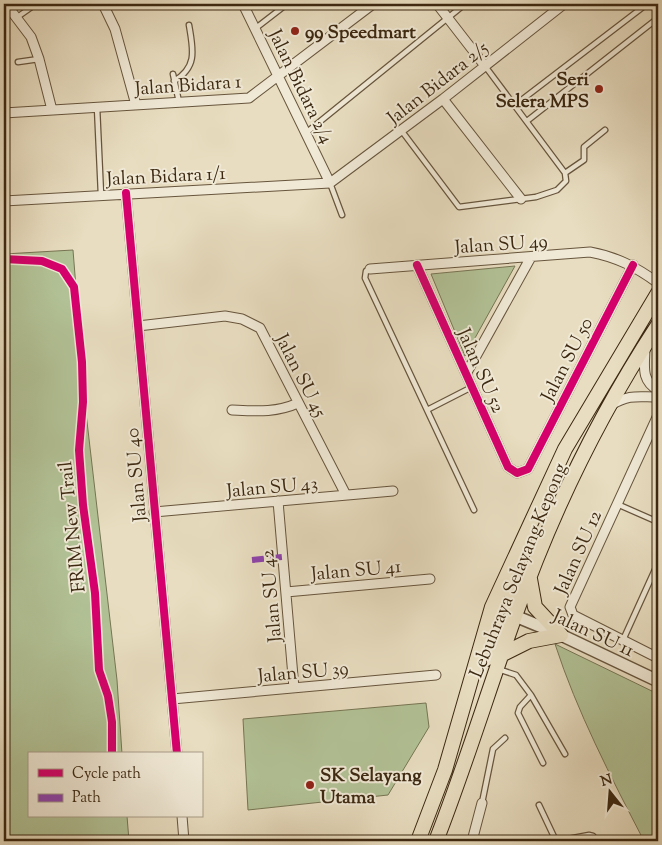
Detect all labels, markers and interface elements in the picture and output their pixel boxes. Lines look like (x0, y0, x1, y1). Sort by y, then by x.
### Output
place label: 99 Speedmart (305, 20, 416, 47)
street label: Jalan Bidara 2/4 (260, 24, 339, 149)
marker: 99 Speedmart (289, 25, 301, 37)
street label: Jalan Bidara 2/5 (381, 35, 495, 133)
place label: Seri Selera MPS (496, 67, 590, 116)
street label: Jalan Bidara 1 (133, 69, 243, 104)
marker: Seri Selera MPS (593, 83, 605, 95)
street label: Jalan Bidara 1/1 (105, 161, 227, 194)
street label: Jalan SU 49 (453, 229, 549, 262)
street label: Jalan SU 50 (535, 313, 601, 408)
street label: Jalan SU 52 (449, 324, 510, 418)
street label: Jalan SU 45 (267, 329, 333, 423)
street label: Jalan SU 40 (120, 427, 155, 524)
street label: Lebuhraya Selayang Kepong (464, 459, 575, 682)
street label: FRIM New Trail (53, 460, 94, 594)
street label: Jalan SU 43 (224, 471, 319, 506)
street label: Jalan SU 12 (548, 506, 610, 600)
street label: Jalan SU 42 (255, 548, 290, 644)
street label: Jalan SU 41 (309, 554, 403, 589)
street label: Jalan SU 11 (547, 603, 639, 665)
street label: Jalan SU 39 (256, 656, 350, 691)
legend (28, 752, 202, 818)
place label: SK Selayang Utama (320, 763, 422, 812)
text: Cycle path (72, 764, 141, 785)
north arrow (584, 768, 634, 818)
text: N (599, 770, 615, 793)
marker: SK Selayang Utama (304, 779, 316, 791)
text: Path (72, 788, 101, 809)

